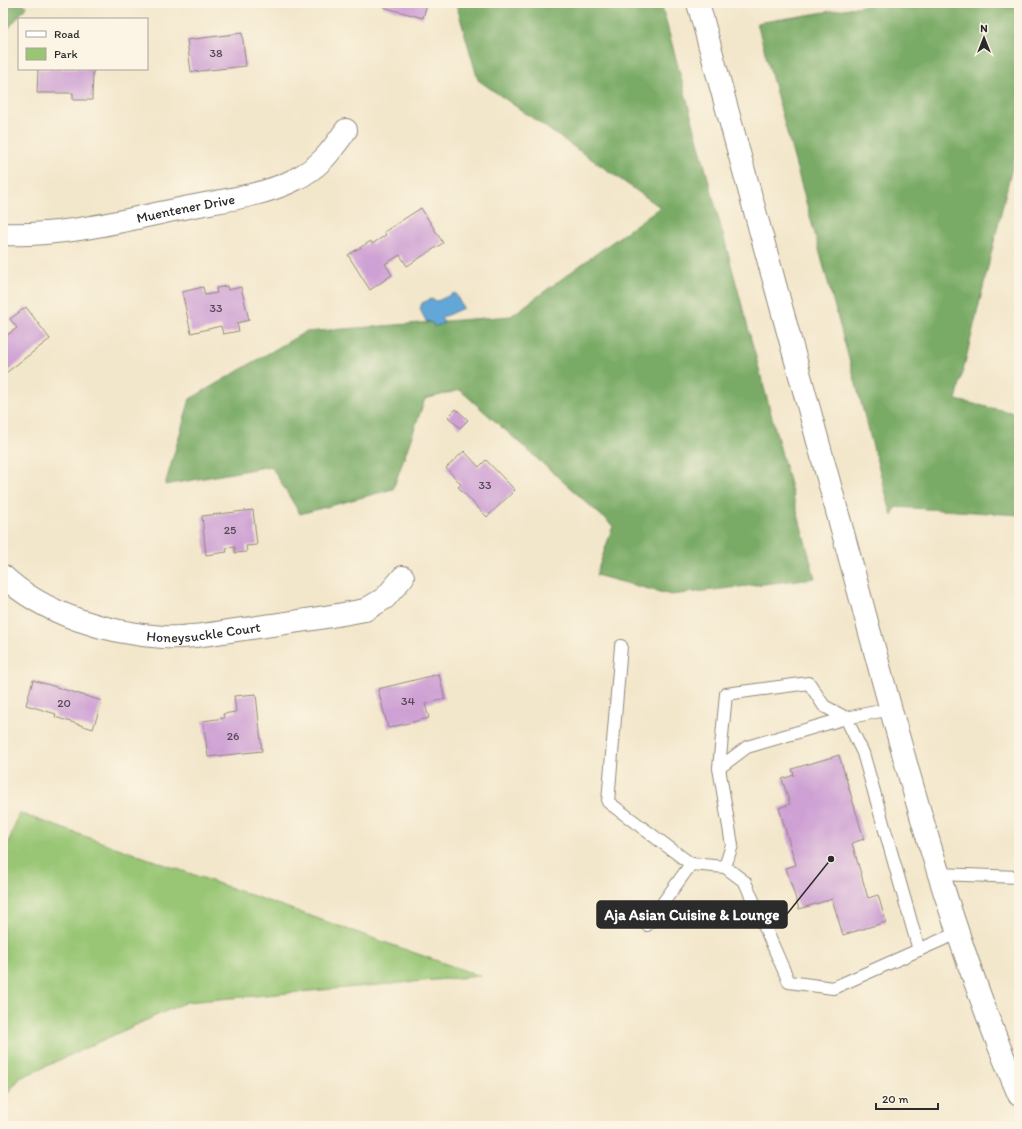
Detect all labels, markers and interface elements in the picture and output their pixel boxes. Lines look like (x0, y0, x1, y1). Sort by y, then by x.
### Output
legend (18, 18, 148, 70)
north arrow (964, 18, 1004, 58)
text: N (980, 22, 988, 35)
text: Road (54, 27, 80, 41)
house number: 38 (209, 46, 223, 60)
text: Park (54, 47, 78, 61)
street label: Muentener Drive (135, 190, 237, 226)
house number: 33 (209, 301, 223, 315)
house number: 33 (478, 478, 492, 492)
house number: 25 (224, 523, 236, 537)
street label: Honeysuckle Court (146, 618, 261, 646)
house number: 34 (401, 694, 415, 708)
house number: 20 (57, 696, 71, 710)
house number: 26 (227, 729, 239, 743)
callout: Aja Asian Cuisine & Lounge (597, 901, 787, 928)
text: Aja Asian Cuisine & Lounge (604, 906, 779, 925)
scale bar (876, 1085, 938, 1111)
text: 20 m (882, 1092, 909, 1106)

